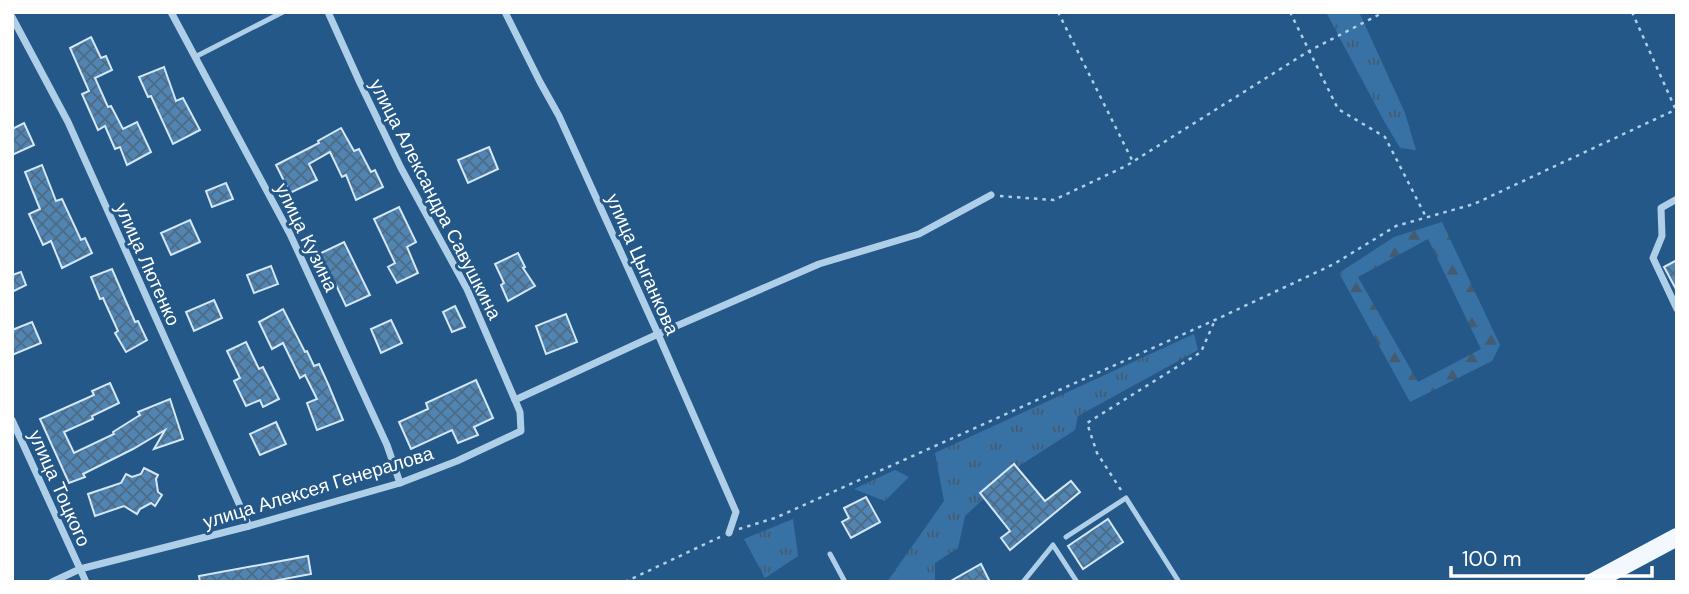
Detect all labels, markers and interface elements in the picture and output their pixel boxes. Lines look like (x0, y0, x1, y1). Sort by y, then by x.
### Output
street label: улица Александра Савушкина (364, 75, 507, 324)
street label: улица Кузина (269, 179, 344, 296)
street label: улица Цыганкова (600, 190, 685, 339)
street label: улица Лютенко (109, 199, 186, 330)
street label: улица Тоцкого (23, 426, 96, 550)
street label: улица Алексея Генералова (200, 440, 437, 534)
scale bar (1451, 534, 1652, 578)
text: 100 m (1462, 545, 1522, 573)

